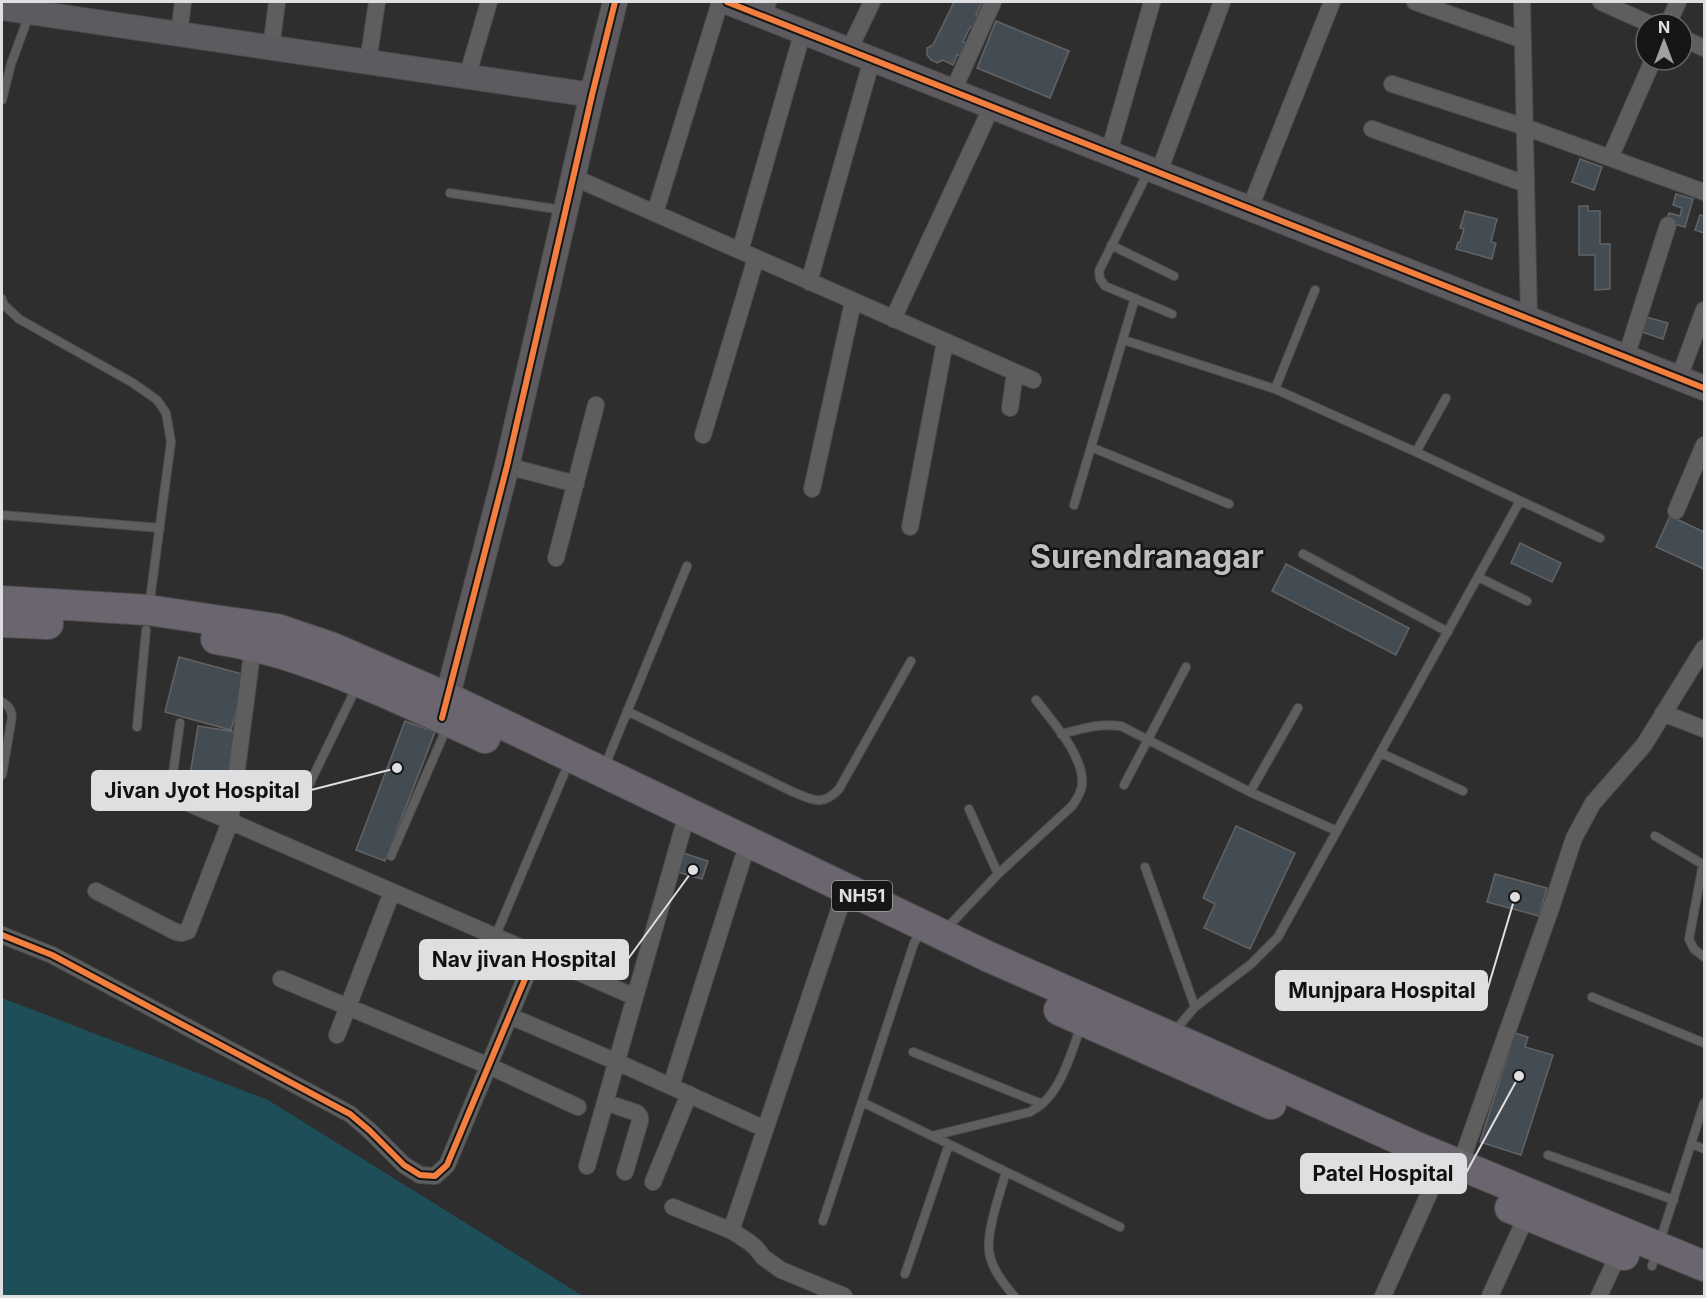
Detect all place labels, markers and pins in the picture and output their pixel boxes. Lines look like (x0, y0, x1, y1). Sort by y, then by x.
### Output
callout: Jivan Jyot Hospital (92, 771, 311, 810)
callout: Nav jivan Hospital (420, 940, 628, 979)
callout: Munjpara Hospital (1276, 971, 1487, 1010)
callout: Patel Hospital (1301, 1154, 1466, 1193)

